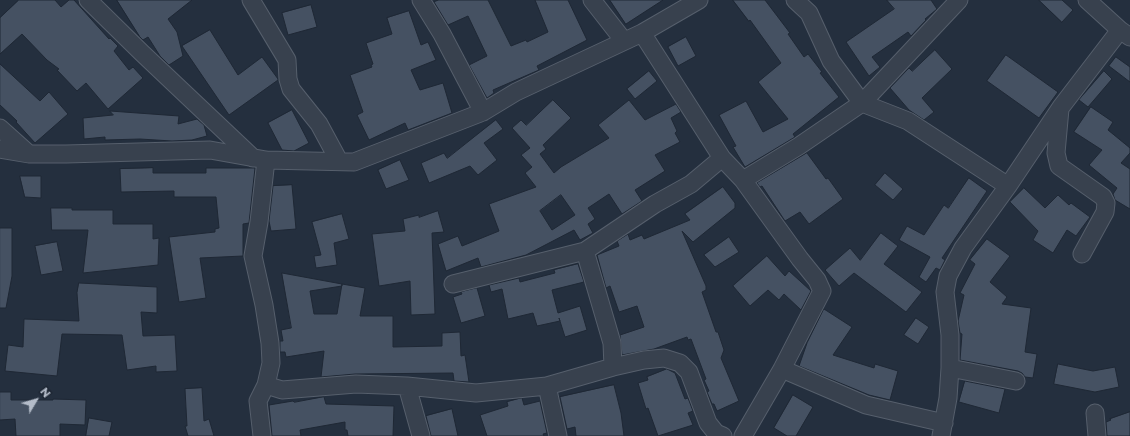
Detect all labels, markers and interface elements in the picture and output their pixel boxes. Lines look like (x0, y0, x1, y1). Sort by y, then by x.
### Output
north arrow (16, 380, 56, 420)
text: N (37, 385, 54, 400)

